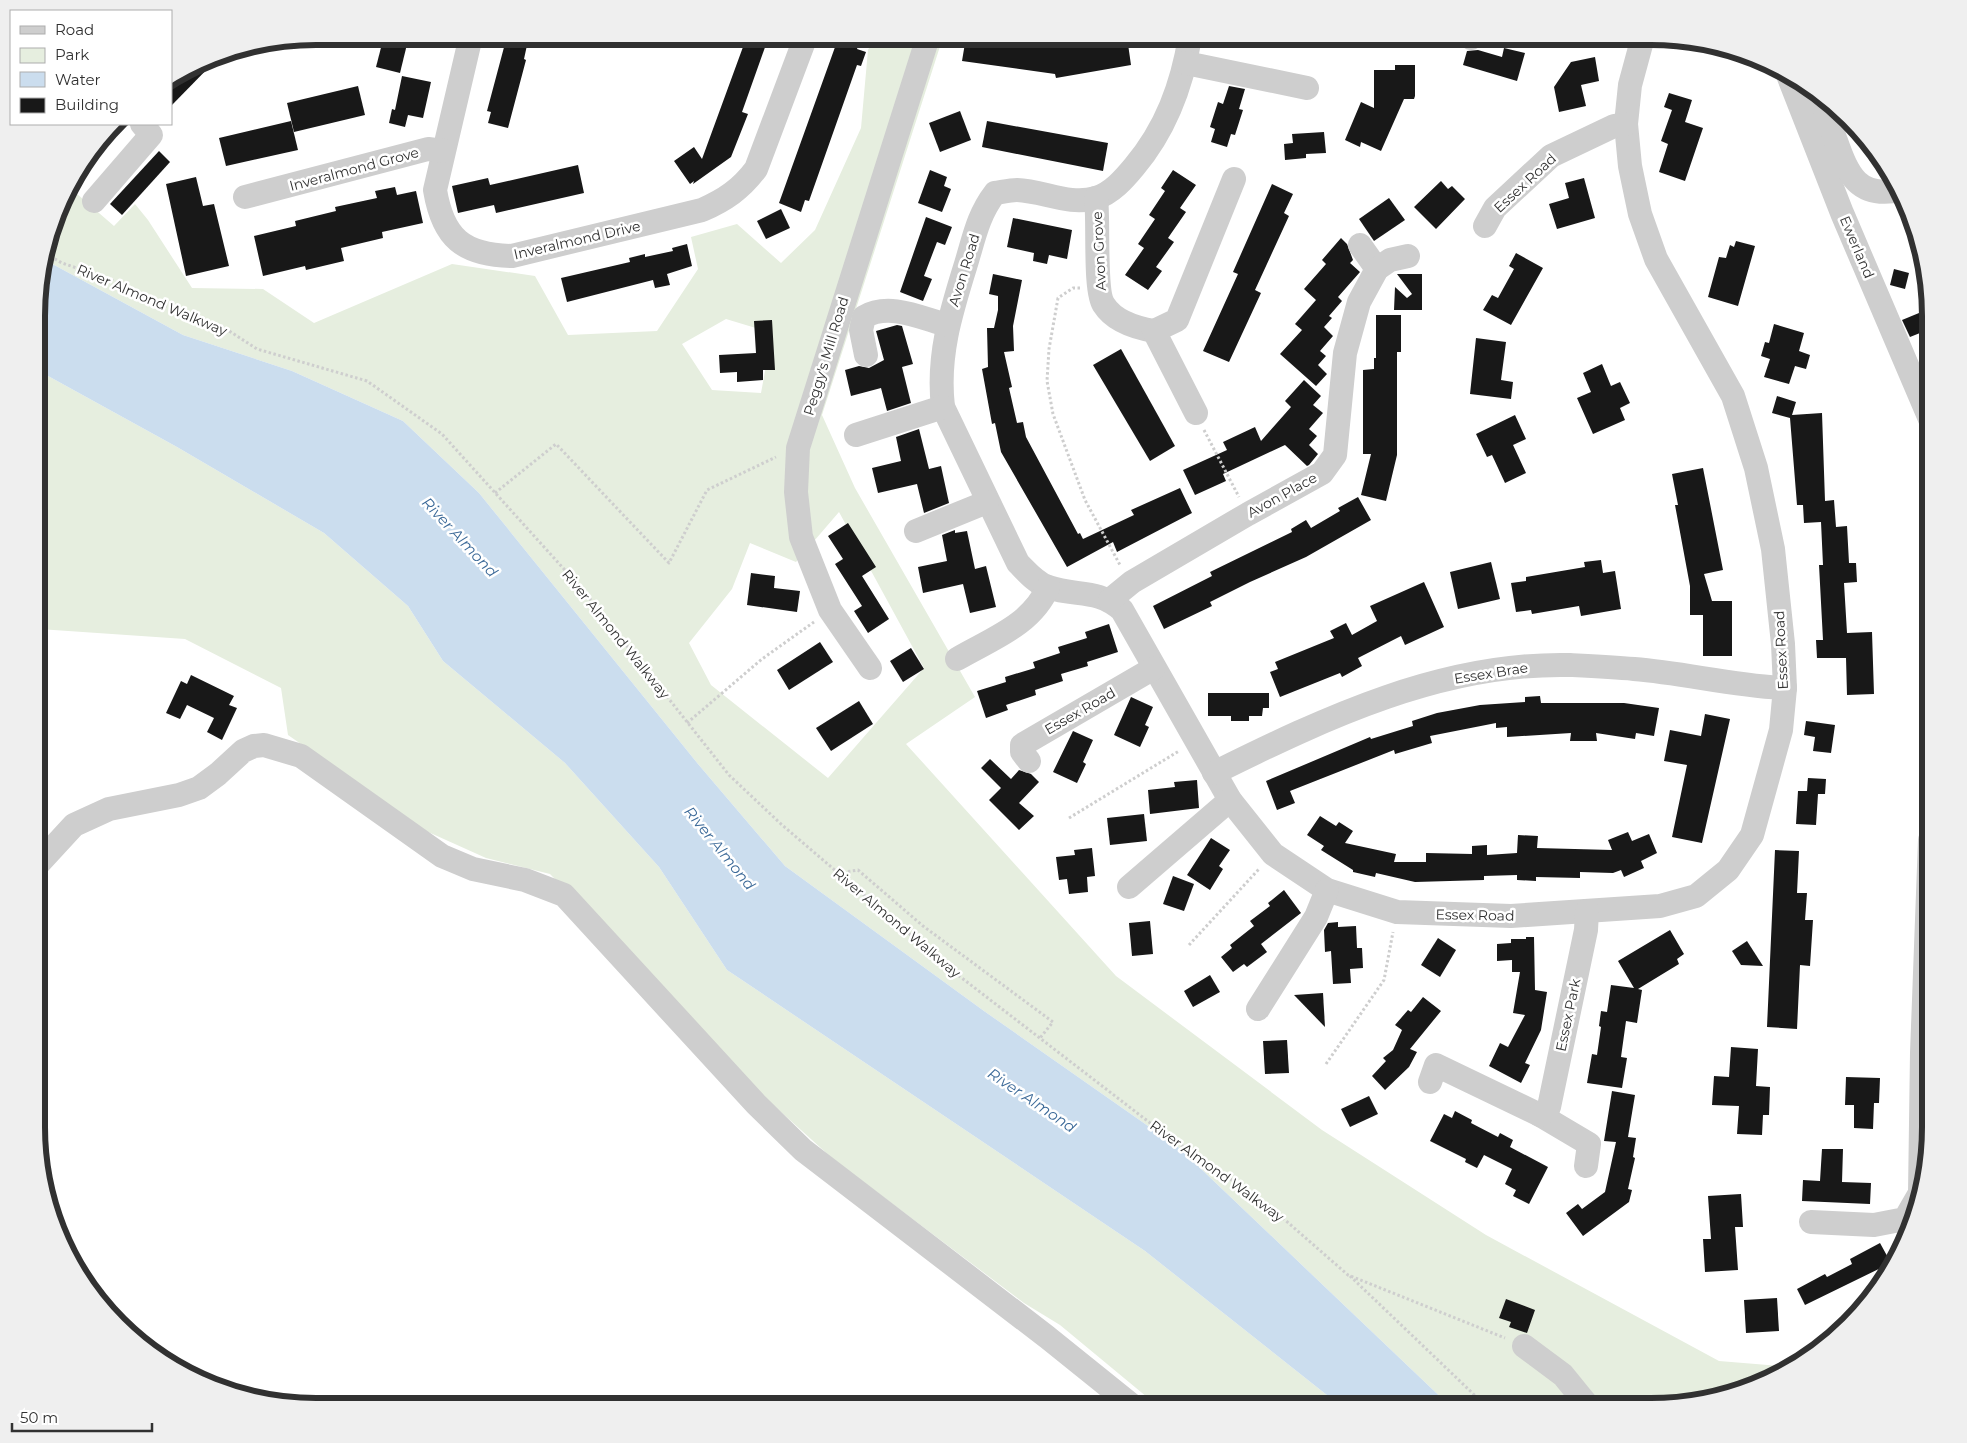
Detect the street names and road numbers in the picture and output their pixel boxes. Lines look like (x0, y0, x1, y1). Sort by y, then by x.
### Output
street label: Inveralmond Grove (287, 143, 421, 195)
street label: Essex Road (1490, 150, 1560, 216)
street label: Avon Grove (1088, 211, 1110, 291)
street label: Ewerland (1836, 213, 1878, 281)
street label: Inveralmond Drive (512, 217, 642, 263)
street label: Avon Road (944, 231, 984, 309)
street label: River Almond Walkway (74, 260, 230, 340)
street label: Peggy's Mill Road (799, 294, 853, 418)
street label: Avon Place (1244, 468, 1320, 522)
street label: River Almond Walkway (558, 566, 674, 703)
street label: Essex Road (1770, 610, 1792, 690)
street label: Essex Brae (1453, 658, 1529, 688)
street label: Essex Road (1041, 683, 1119, 739)
street label: River Almond Walkway (829, 864, 965, 982)
street label: Essex Road (1435, 905, 1515, 925)
street label: Essex Park (1551, 976, 1585, 1053)
street label: River Almond Walkway (1146, 1116, 1288, 1226)

